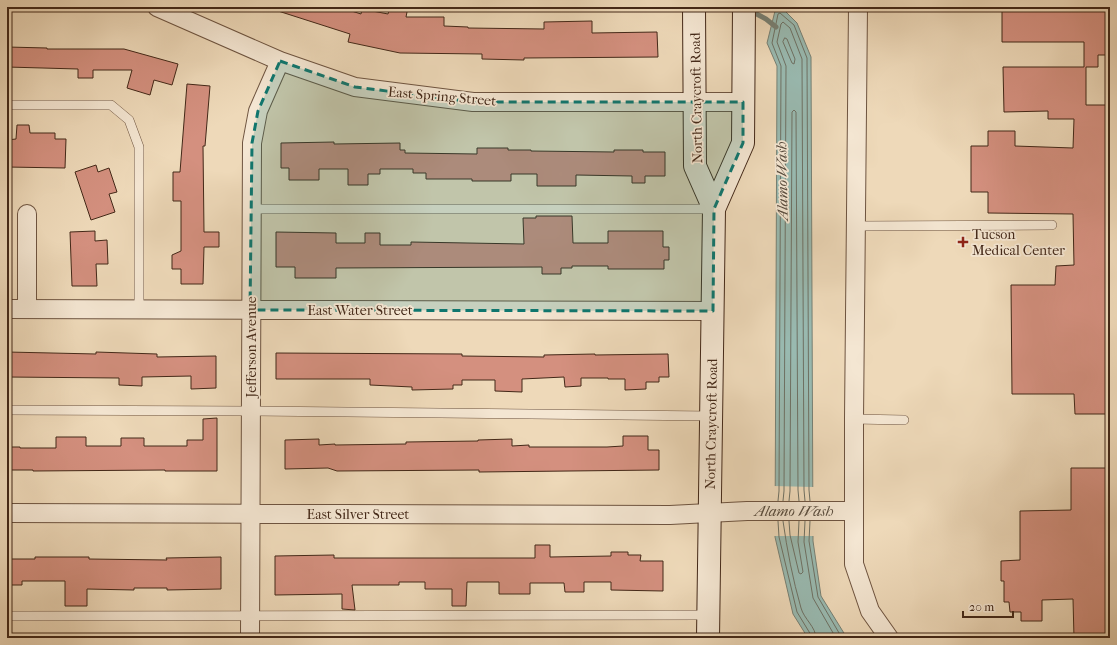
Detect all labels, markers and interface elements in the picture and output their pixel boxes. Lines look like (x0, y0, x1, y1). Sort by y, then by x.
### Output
street label: North Craycroft Road (687, 32, 706, 164)
street label: East Spring Street (387, 83, 497, 110)
water label: Alamo Wash (772, 141, 792, 223)
place label: Tucson Medical Center (972, 226, 1065, 259)
marker: Tucson Medical Center (957, 236, 969, 248)
street label: Jefferson Avenue (243, 296, 260, 399)
street label: East Water Street (307, 302, 413, 319)
street label: North Craycroft Road (702, 358, 721, 490)
water label: Alamo Wash (753, 502, 834, 520)
street label: East Silver Street (307, 506, 409, 523)
scale bar (963, 593, 1013, 619)
text: 20 m (969, 600, 994, 614)

